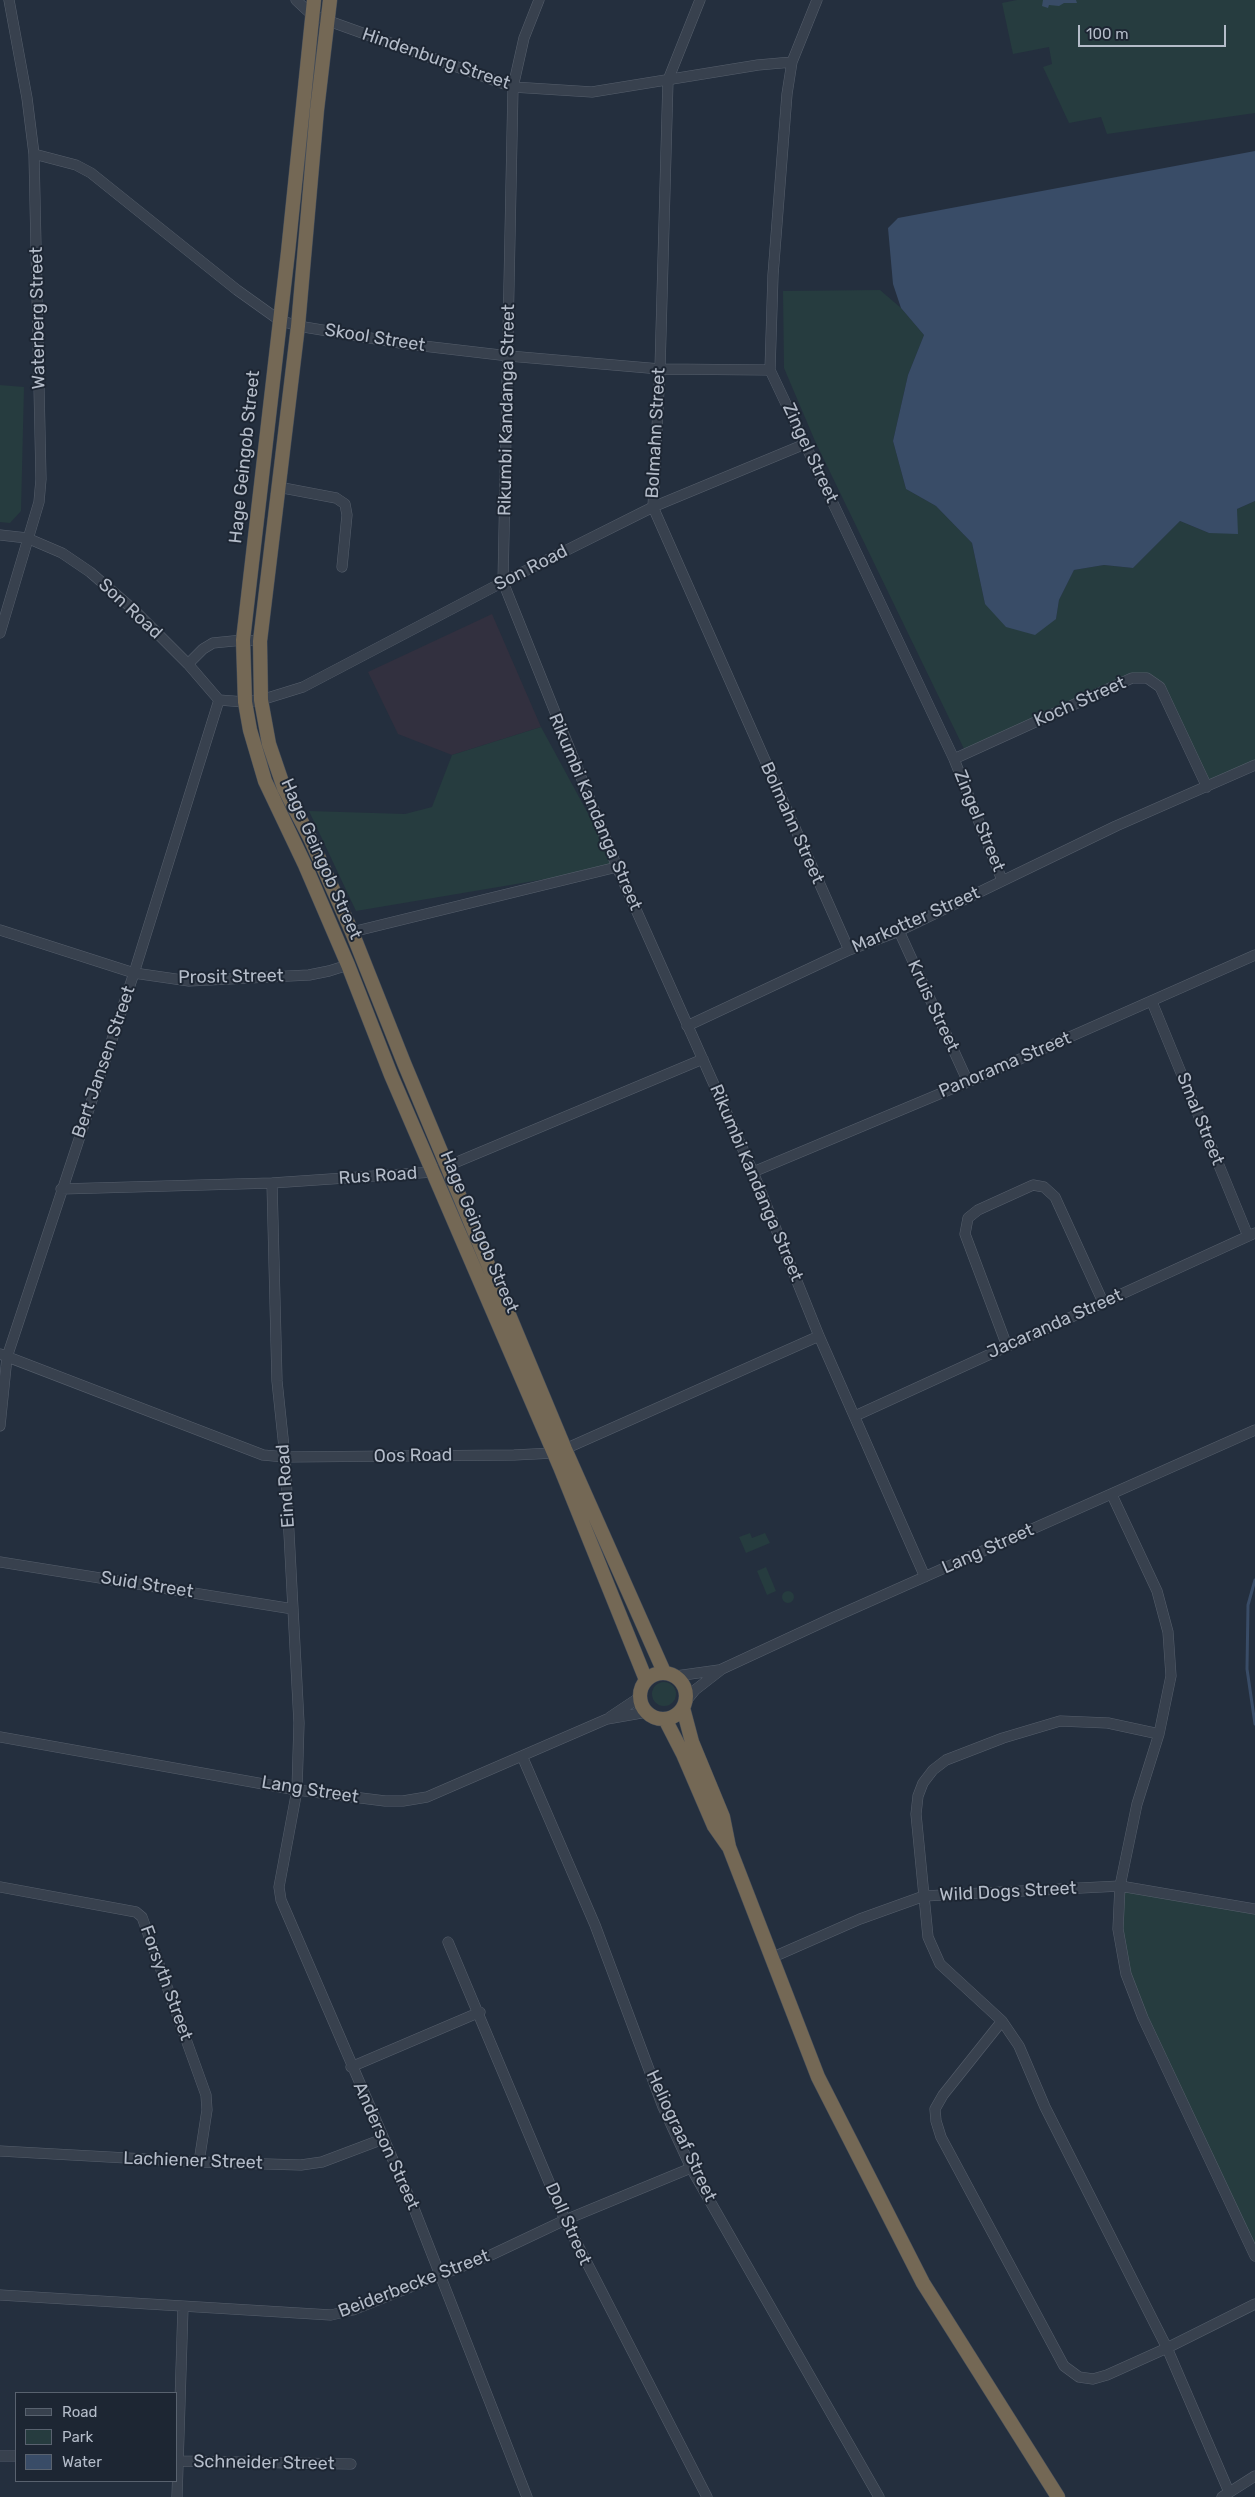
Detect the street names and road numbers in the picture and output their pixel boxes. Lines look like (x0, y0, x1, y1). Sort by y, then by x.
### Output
street label: Hindenburg Street (359, 24, 513, 94)
street label: Waterberg Street (26, 247, 50, 389)
street label: Rikumbi Kandanga Street (494, 304, 520, 516)
street label: Skool Street (323, 319, 427, 357)
street label: Bolmahn Street (642, 367, 670, 499)
street label: Hage Geingob Street (225, 369, 265, 545)
street label: Zingel Street (777, 400, 843, 506)
street label: Son Road (491, 540, 571, 596)
street label: Son Road (94, 574, 166, 644)
street label: Koch Street (1031, 672, 1129, 732)
street label: Rikumbi Kandanga Street (544, 710, 646, 914)
street label: Bolmahn Street (755, 759, 829, 887)
street label: Zingel Street (949, 767, 1009, 875)
street label: Hage Geingob Street (276, 775, 366, 943)
street label: Markotter Street (849, 882, 983, 958)
street label: Kruis Street (902, 957, 964, 1055)
street label: Prosit Street (178, 965, 284, 989)
street label: Bert Jansen Street (68, 983, 140, 1141)
street label: Panorama Street (936, 1027, 1074, 1103)
street label: Smal Street (1172, 1070, 1228, 1168)
street label: Rikumbi Kandanga Street (705, 1081, 807, 1285)
street label: Hage Geingob Street (435, 1148, 523, 1316)
street label: Rus Road (338, 1162, 418, 1190)
street label: Jacaranda Street (984, 1284, 1126, 1364)
street label: Eind Road (272, 1443, 300, 1529)
street label: Oos Road (373, 1445, 453, 1467)
street label: Lang Street (939, 1519, 1037, 1579)
street label: Suid Street (99, 1567, 195, 1603)
street label: Lang Street (260, 1772, 360, 1808)
street label: Wild Dogs Street (939, 1878, 1077, 1906)
street label: Forsyth Street (135, 1923, 197, 2043)
street label: Heliograaf Street (641, 2067, 721, 2205)
street label: Anderson Street (348, 2079, 424, 2213)
street label: Lachiener Street (123, 2148, 263, 2174)
street label: Doll Street (540, 2179, 596, 2269)
street label: Beiderbecke Street (335, 2245, 493, 2323)
street label: Schneider Street (193, 2451, 335, 2475)

